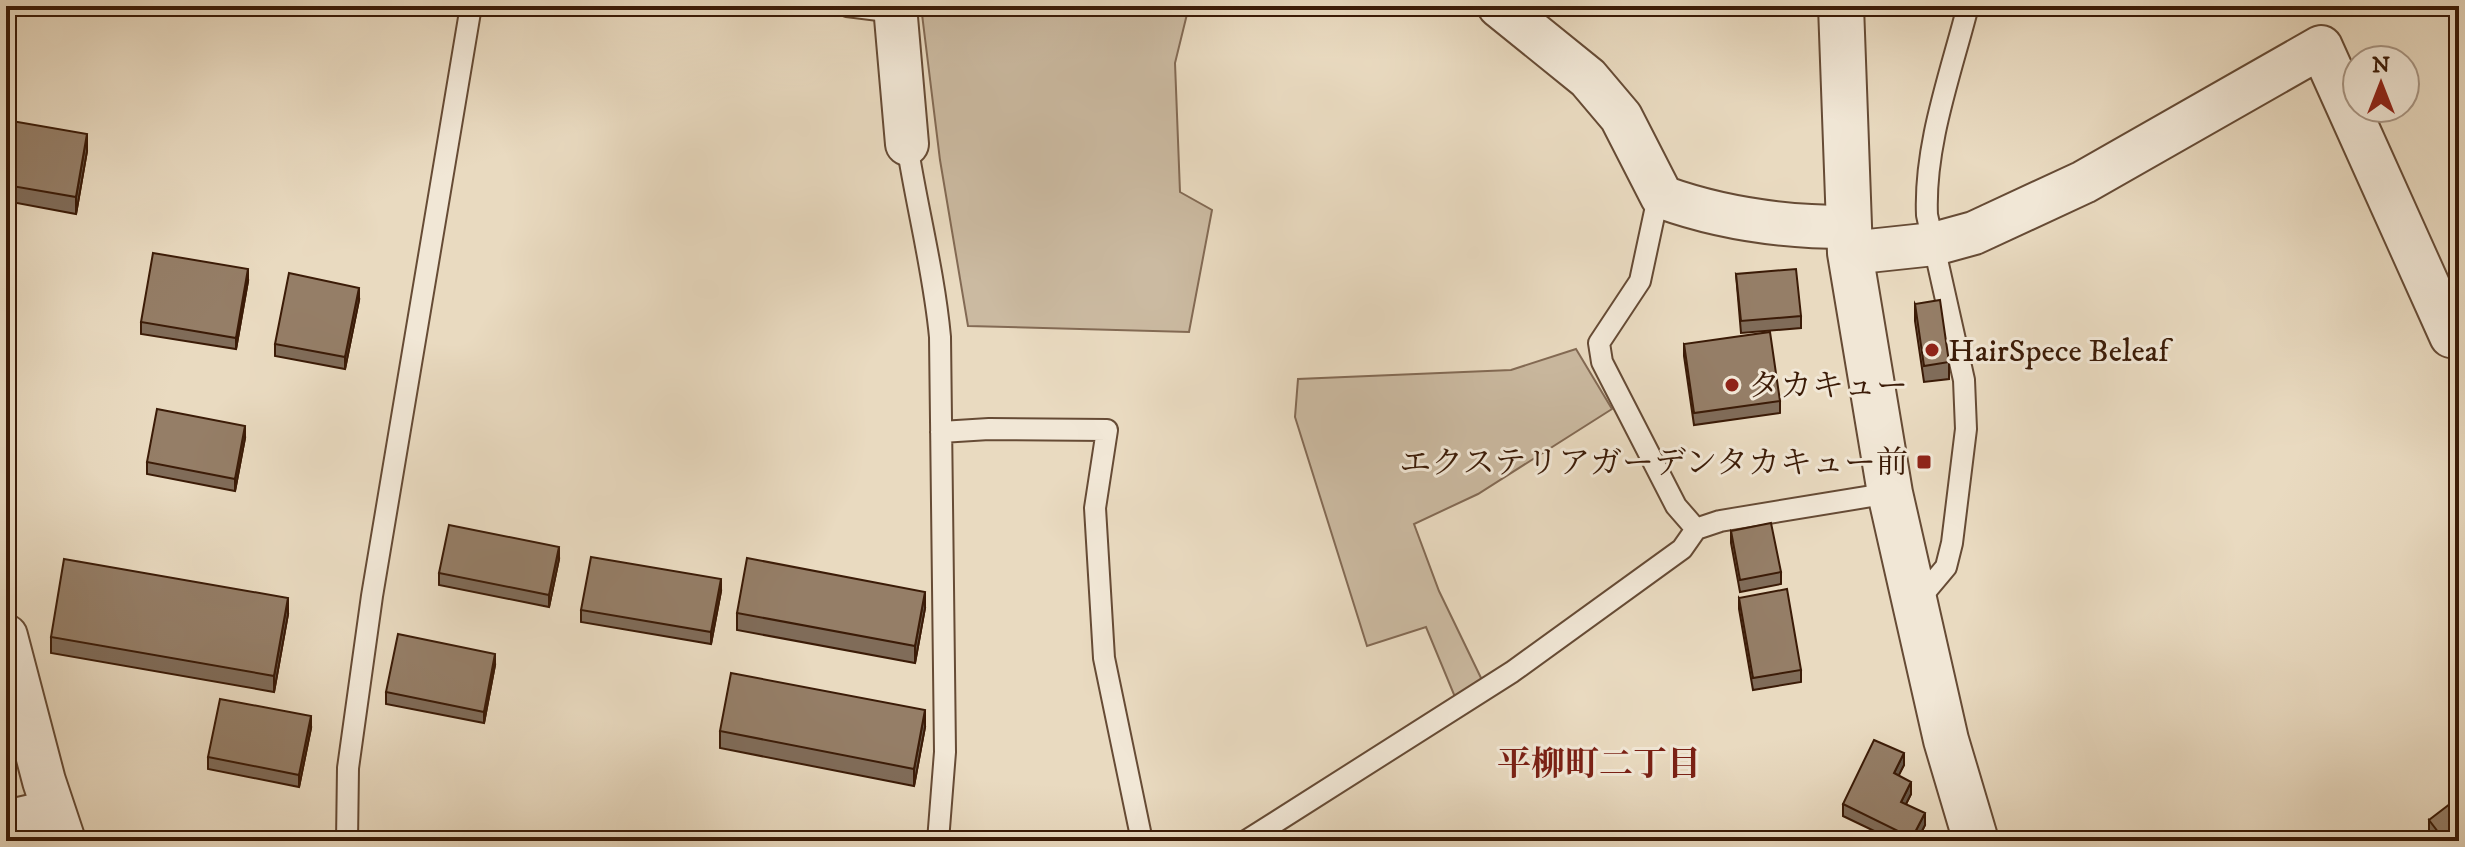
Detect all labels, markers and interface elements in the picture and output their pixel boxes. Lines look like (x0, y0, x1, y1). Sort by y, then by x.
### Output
north arrow (2341, 44, 2421, 124)
text: N (2372, 52, 2390, 79)
place label: HairSpece Beleaf (1948, 332, 2173, 372)
marker: HairSpece Beleaf (1923, 341, 1941, 359)
place label: タカキュー (1748, 367, 1908, 407)
marker: タカキュー (1723, 376, 1741, 394)
place label: エクステリアガーデンタカキュー前 (1399, 444, 1908, 484)
marker: エクステリアガーデンタカキュー前 (1915, 453, 1933, 471)
district label: 平柳町二丁目 (1497, 744, 1701, 786)

